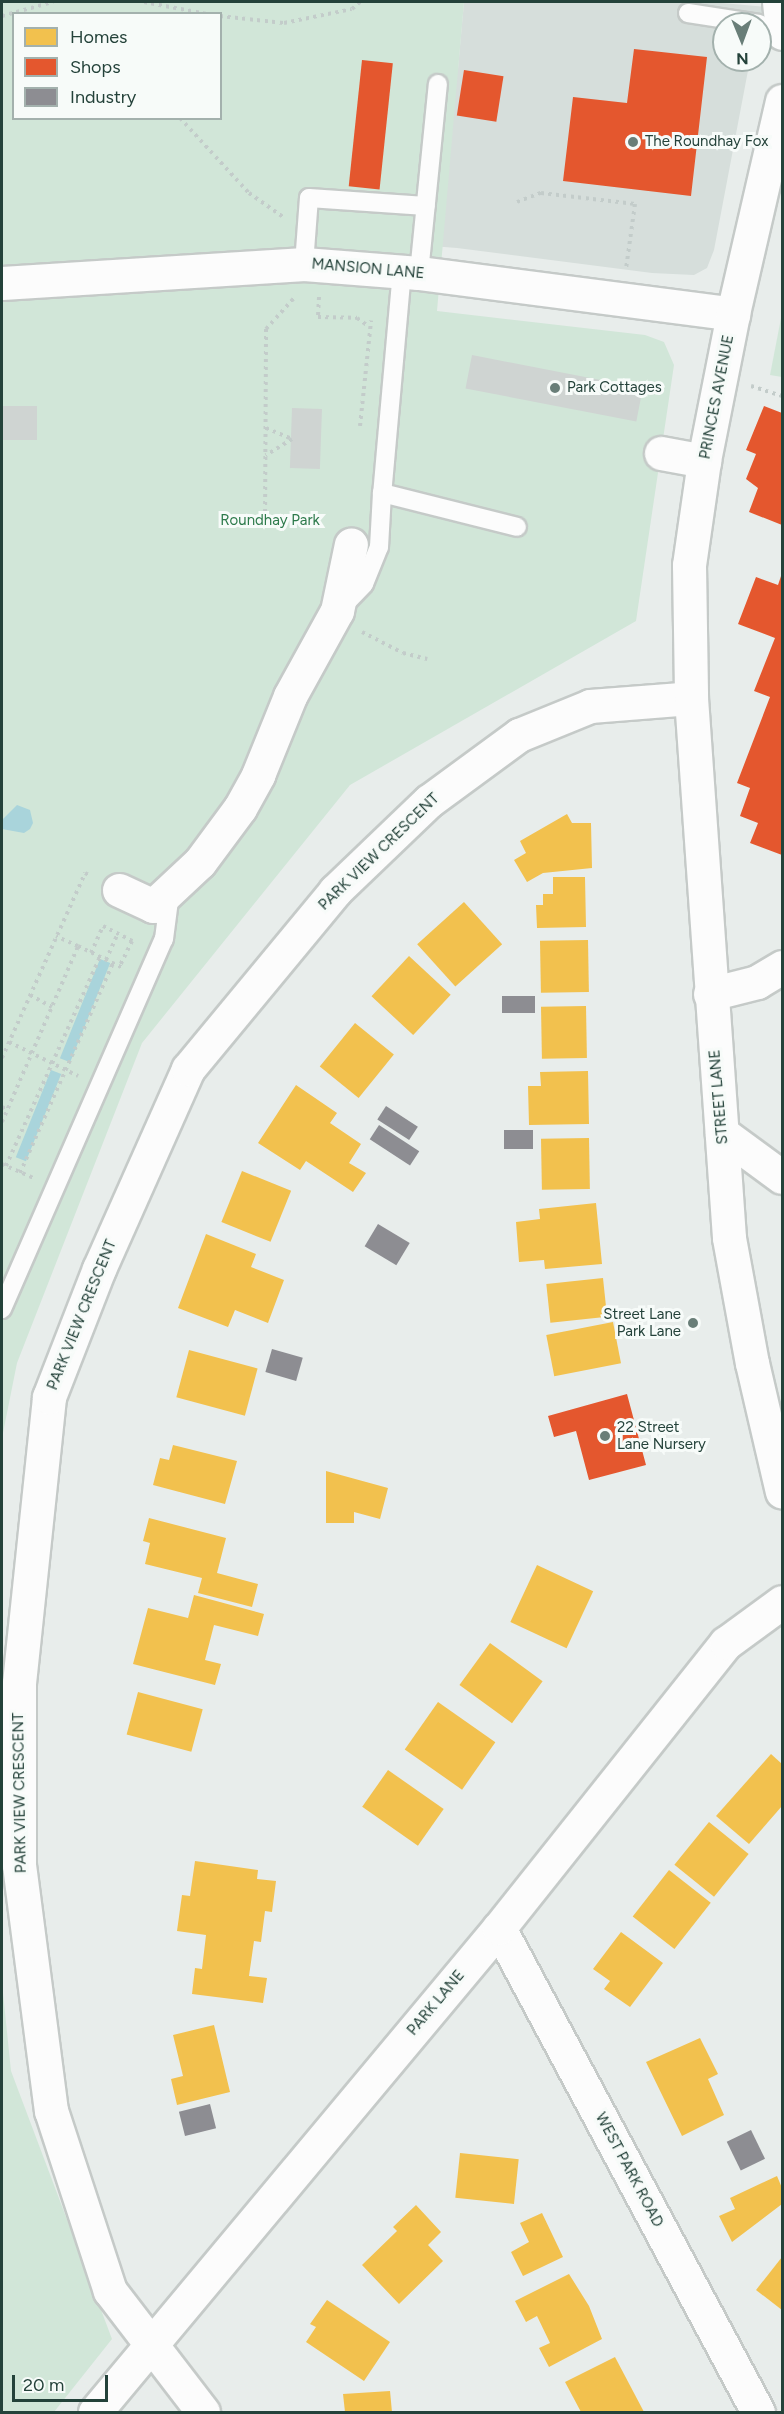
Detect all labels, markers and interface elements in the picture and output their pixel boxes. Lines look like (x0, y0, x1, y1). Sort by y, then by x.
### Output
legend (12, 12, 222, 120)
north arrow (712, 12, 772, 72)
text: Homes (70, 26, 128, 48)
text: N (736, 49, 749, 68)
text: Shops (70, 56, 121, 78)
text: Industry (70, 86, 136, 108)
place label: The Roundhay Fox (645, 133, 768, 151)
marker: The Roundhay Fox (626, 135, 640, 149)
street label: MANSION LANE (311, 255, 425, 283)
street label: PRINCES AVENUE (696, 333, 738, 461)
place label: Park Cottages (567, 379, 662, 397)
marker: Park Cottages (548, 381, 562, 395)
park label: Roundhay Park (220, 512, 320, 530)
street label: PARK VIEW CRESCENT (315, 790, 443, 914)
street label: STREET LANE (706, 1049, 732, 1145)
street label: PARK VIEW CRESCENT (44, 1237, 120, 1393)
place label: Street Lane Park Lane (603, 1305, 681, 1340)
marker: Street Lane Park Lane (686, 1316, 700, 1330)
place label: 22 Street Lane Nursery (617, 1418, 706, 1453)
marker: 22 Street Lane Nursery (598, 1429, 612, 1443)
street label: PARK VIEW CRESCENT (10, 1713, 30, 1873)
street label: PARK LANE (404, 1967, 468, 2039)
street label: WEST PARK ROAD (591, 2110, 667, 2230)
scale bar (15, 2363, 111, 2401)
text: 20 m (23, 2374, 64, 2396)

